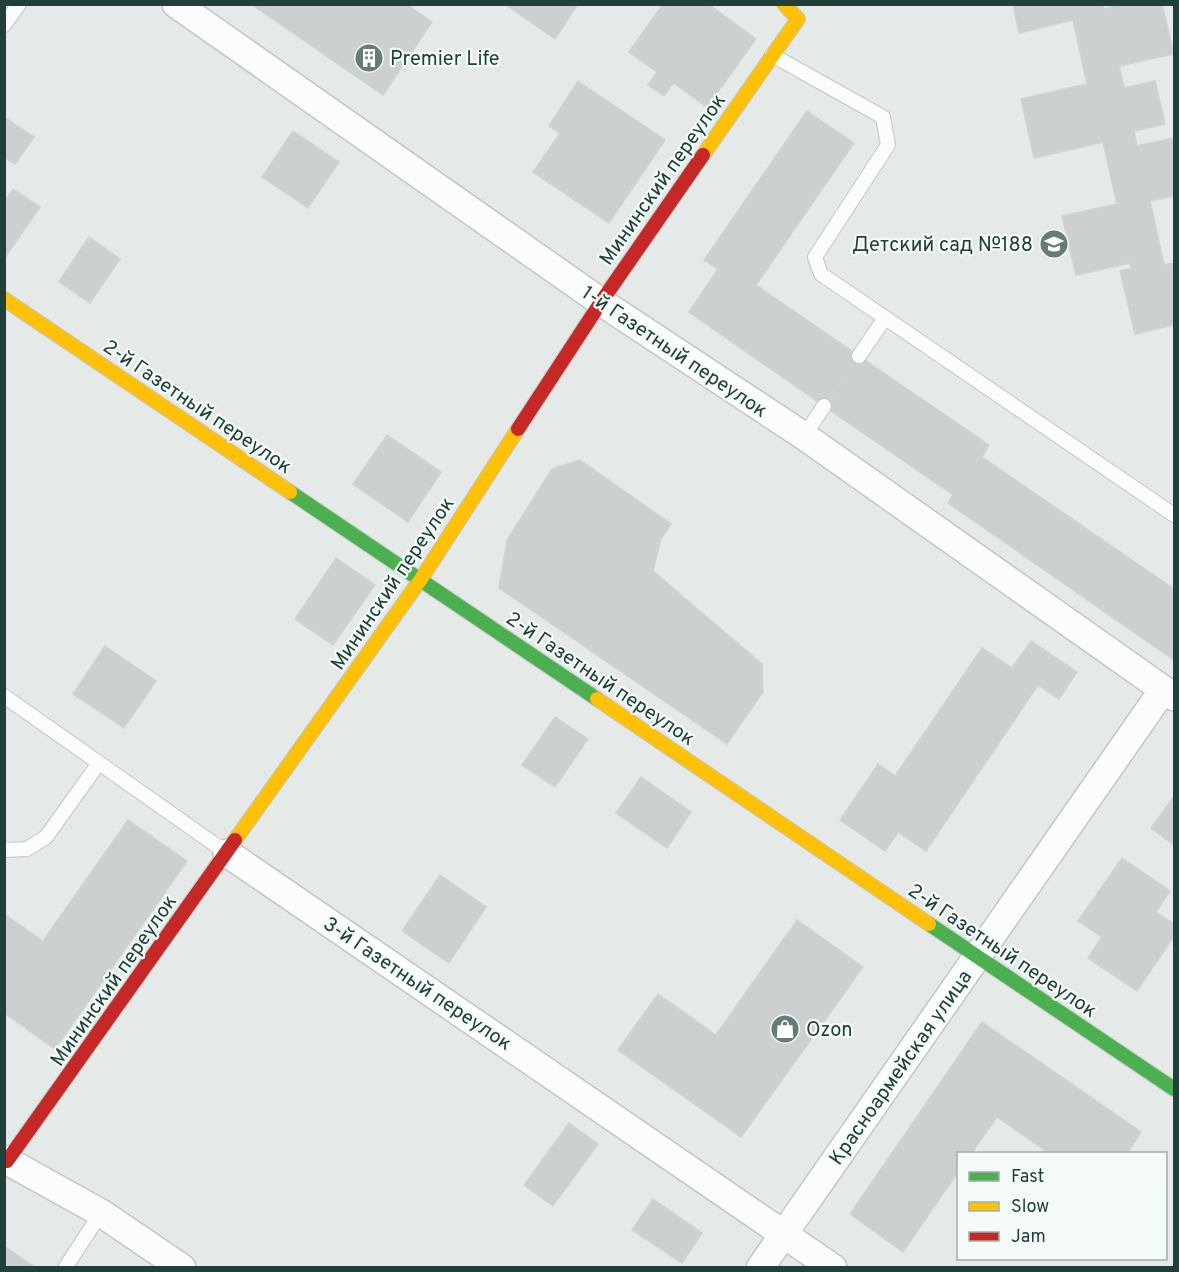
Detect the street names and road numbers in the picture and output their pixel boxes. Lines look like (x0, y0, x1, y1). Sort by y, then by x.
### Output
street label: Мининский переулок (595, 89, 733, 271)
street label: 1-й Газетный переулок (576, 281, 772, 425)
street label: 2-й Газетный переулок (97, 335, 296, 481)
street label: Мининский переулок (326, 492, 461, 676)
street label: 2-й Газетный переулок (500, 607, 699, 753)
street label: 2-й Газетный переулок (902, 879, 1101, 1025)
street label: Мининский переулок (46, 890, 184, 1072)
street label: 3-й Газетный переулок (317, 912, 516, 1058)
street label: Красноармейская улица (824, 965, 979, 1171)

